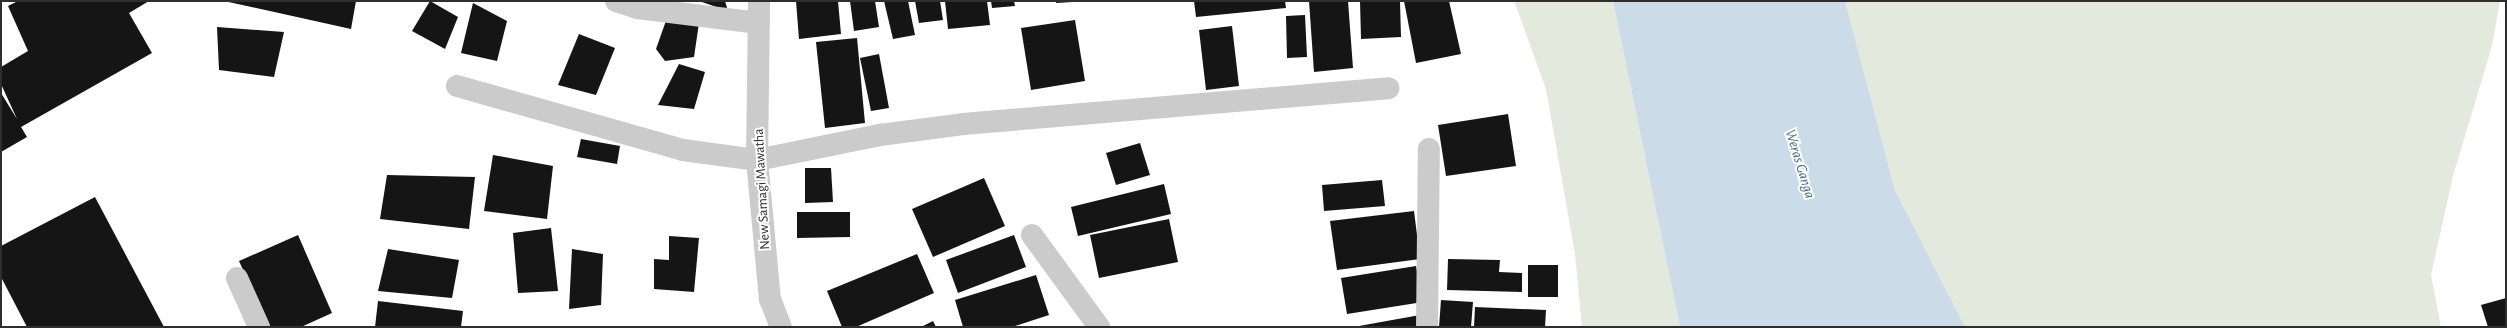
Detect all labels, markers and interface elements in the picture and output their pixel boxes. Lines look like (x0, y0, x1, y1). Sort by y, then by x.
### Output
water label: Weras Ganga (1781, 127, 1819, 201)
street label: New Samagi Mawatha (750, 128, 774, 250)

